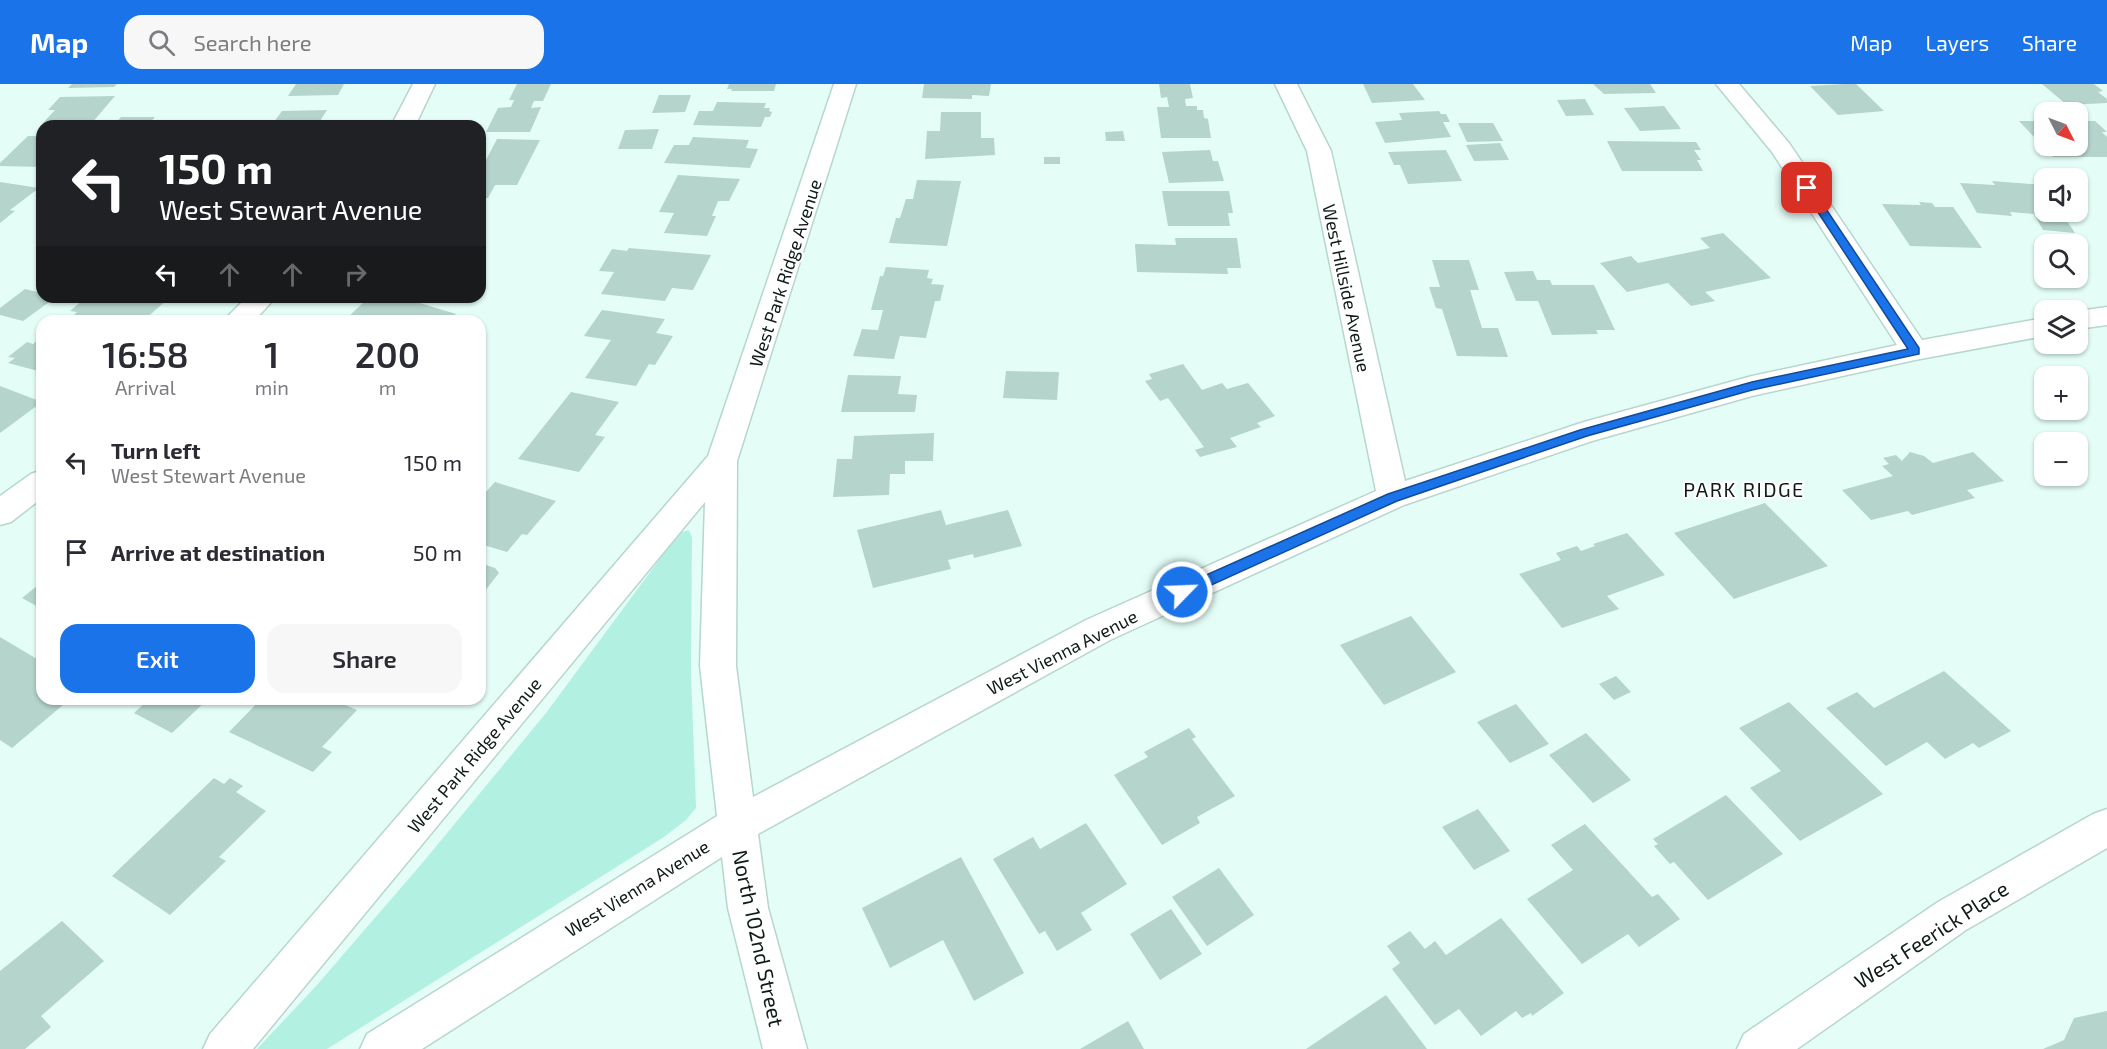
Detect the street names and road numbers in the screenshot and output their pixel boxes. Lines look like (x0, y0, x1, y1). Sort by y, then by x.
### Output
street label: West Park Ridge Avenue (744, 176, 826, 370)
street label: West Hillside Avenue (1318, 202, 1376, 374)
street label: West Vienna Avenue (983, 605, 1141, 699)
street label: West Park Ridge Avenue (402, 673, 546, 837)
street label: West Vienna Avenue (561, 835, 713, 941)
street label: North 102nd Street (728, 847, 790, 1029)
street label: West Feerick Place (1849, 875, 2013, 993)

